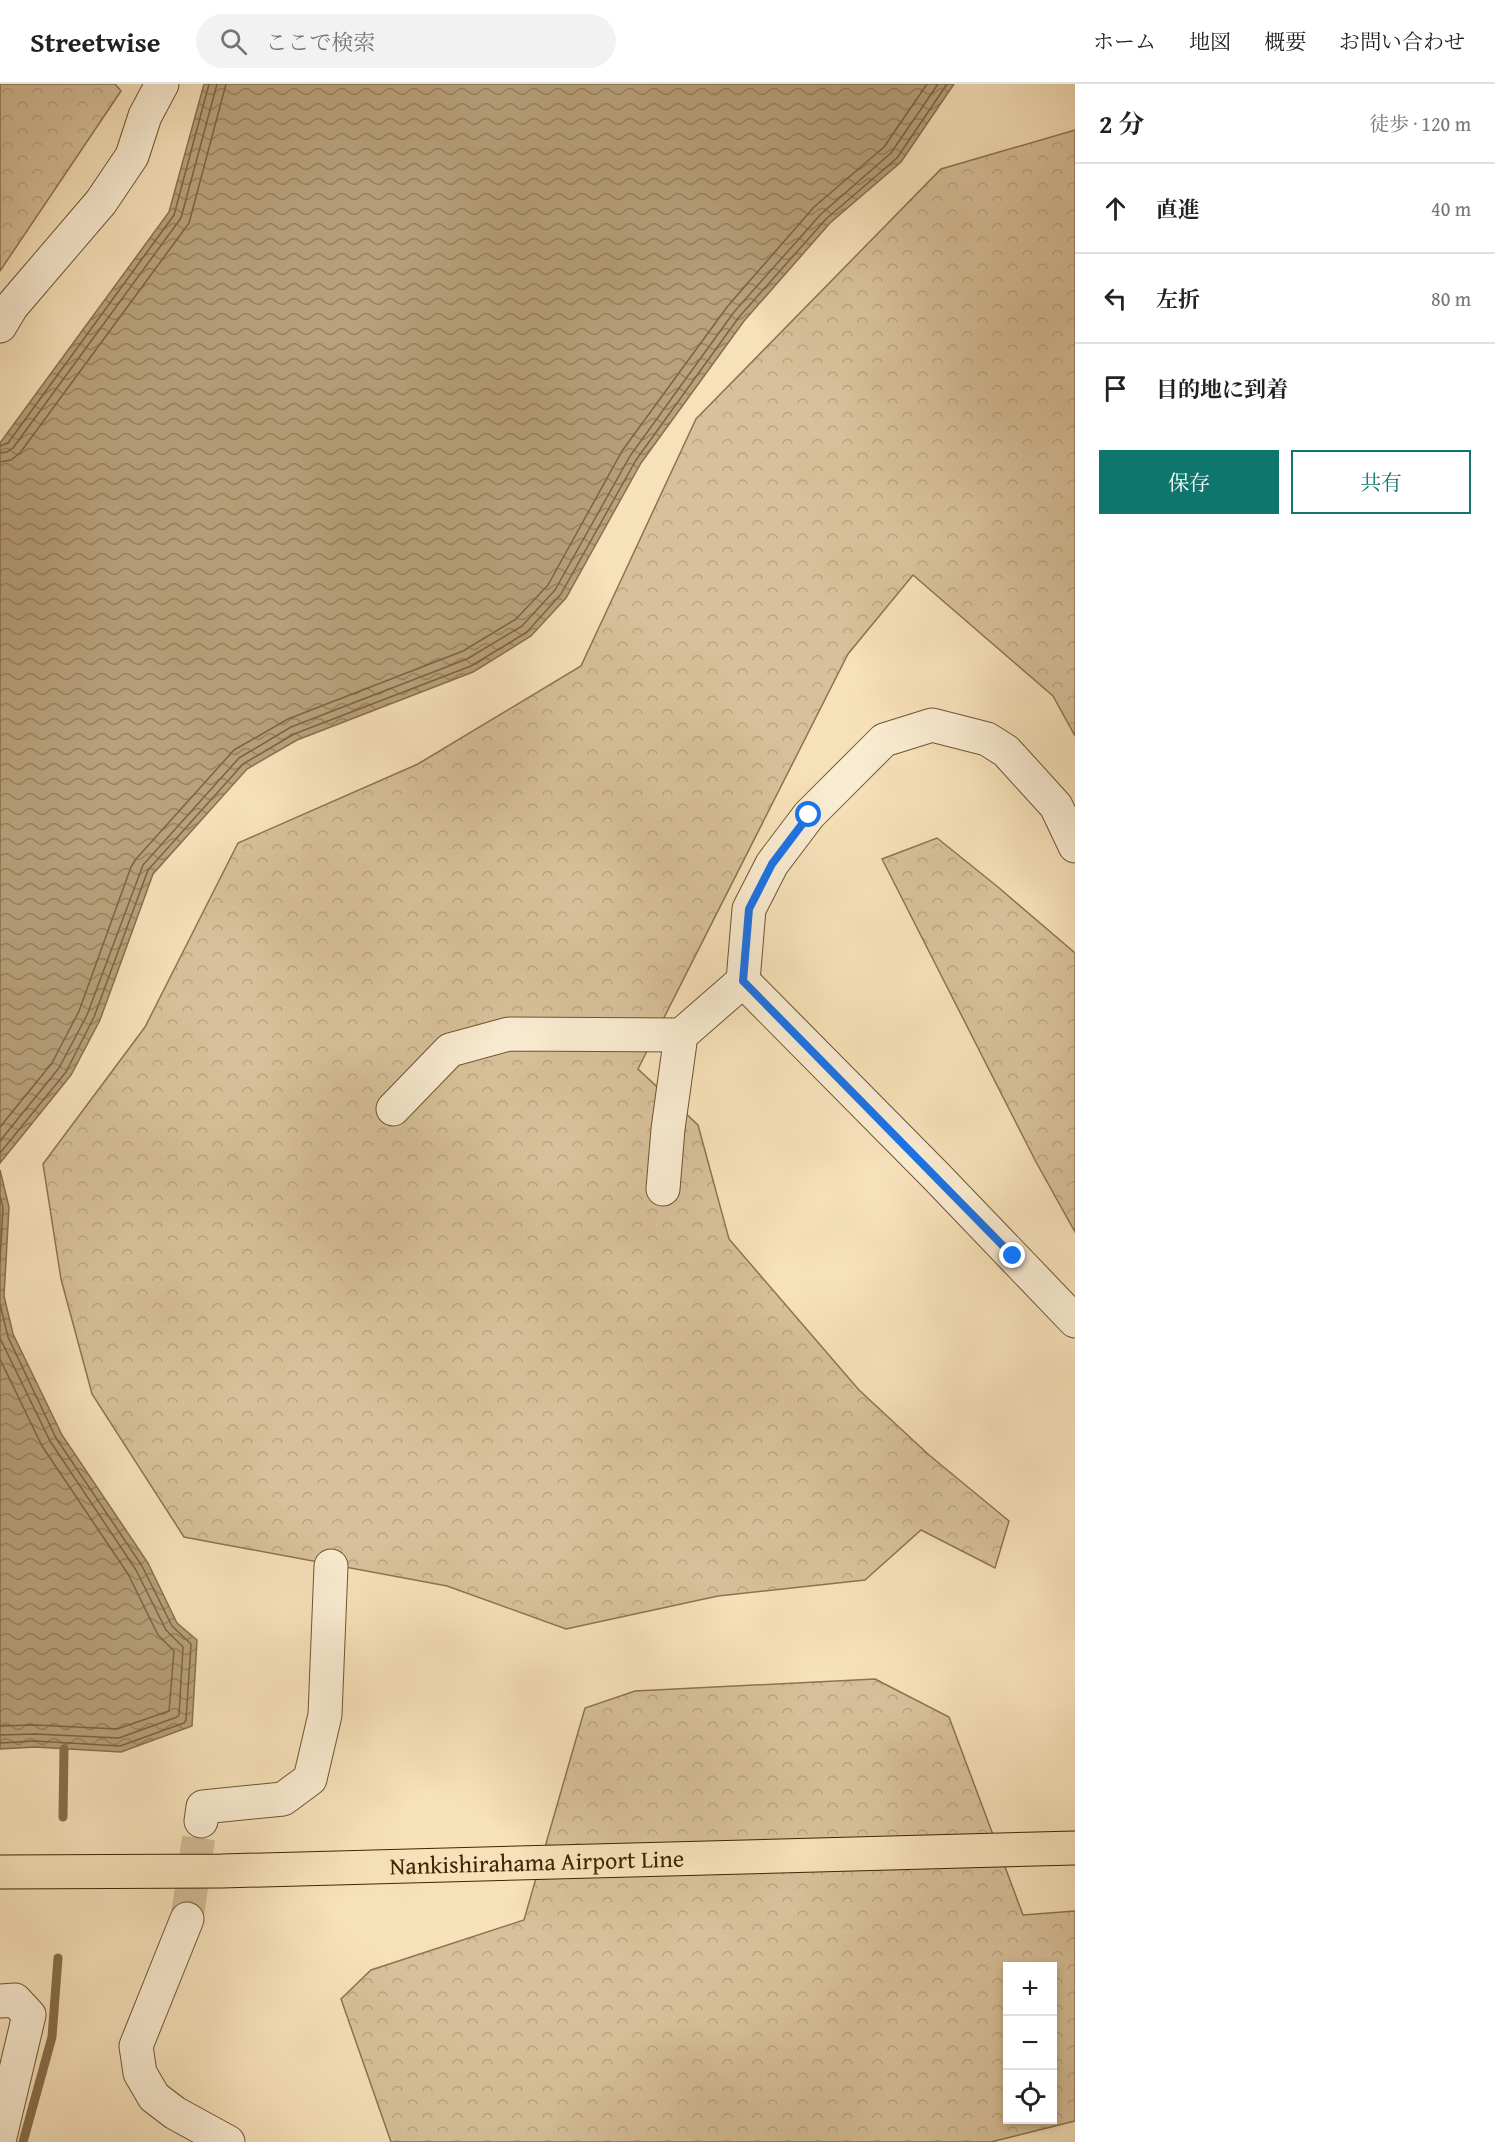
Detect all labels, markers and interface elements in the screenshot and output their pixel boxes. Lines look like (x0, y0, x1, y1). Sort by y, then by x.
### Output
search box (196, 14, 616, 68)
text: Streetwise (30, 21, 160, 62)
icon: search (217, 25, 250, 58)
text: ここで検索 (265, 26, 376, 58)
text: ホーム (1093, 26, 1156, 57)
text: 地図 (1189, 26, 1231, 57)
text: 概要 (1264, 26, 1306, 57)
text: お問い合わせ (1339, 26, 1465, 57)
text: 2 分 (1099, 104, 1144, 143)
text: 徒歩 · 120 m (1369, 109, 1471, 138)
icon: ahead (1099, 192, 1132, 225)
text: 直進 (1156, 193, 1200, 225)
text: 40 m (1431, 194, 1471, 223)
icon: left (1099, 282, 1132, 315)
text: 左折 (1156, 283, 1200, 315)
text: 80 m (1431, 284, 1471, 313)
icon: arrive (1099, 372, 1132, 405)
text: 目的地に到着 (1156, 373, 1288, 405)
button: 保存 (1099, 450, 1279, 514)
button: 共有 (1291, 450, 1471, 514)
route start (795, 801, 821, 827)
route end (999, 1242, 1025, 1268)
street label: Nankishirahama Airport Line (389, 1841, 685, 1883)
map controls (1003, 1962, 1057, 2124)
button: + (1003, 1962, 1057, 2016)
button: − (1003, 2016, 1057, 2070)
button: locate (1003, 2070, 1057, 2124)

